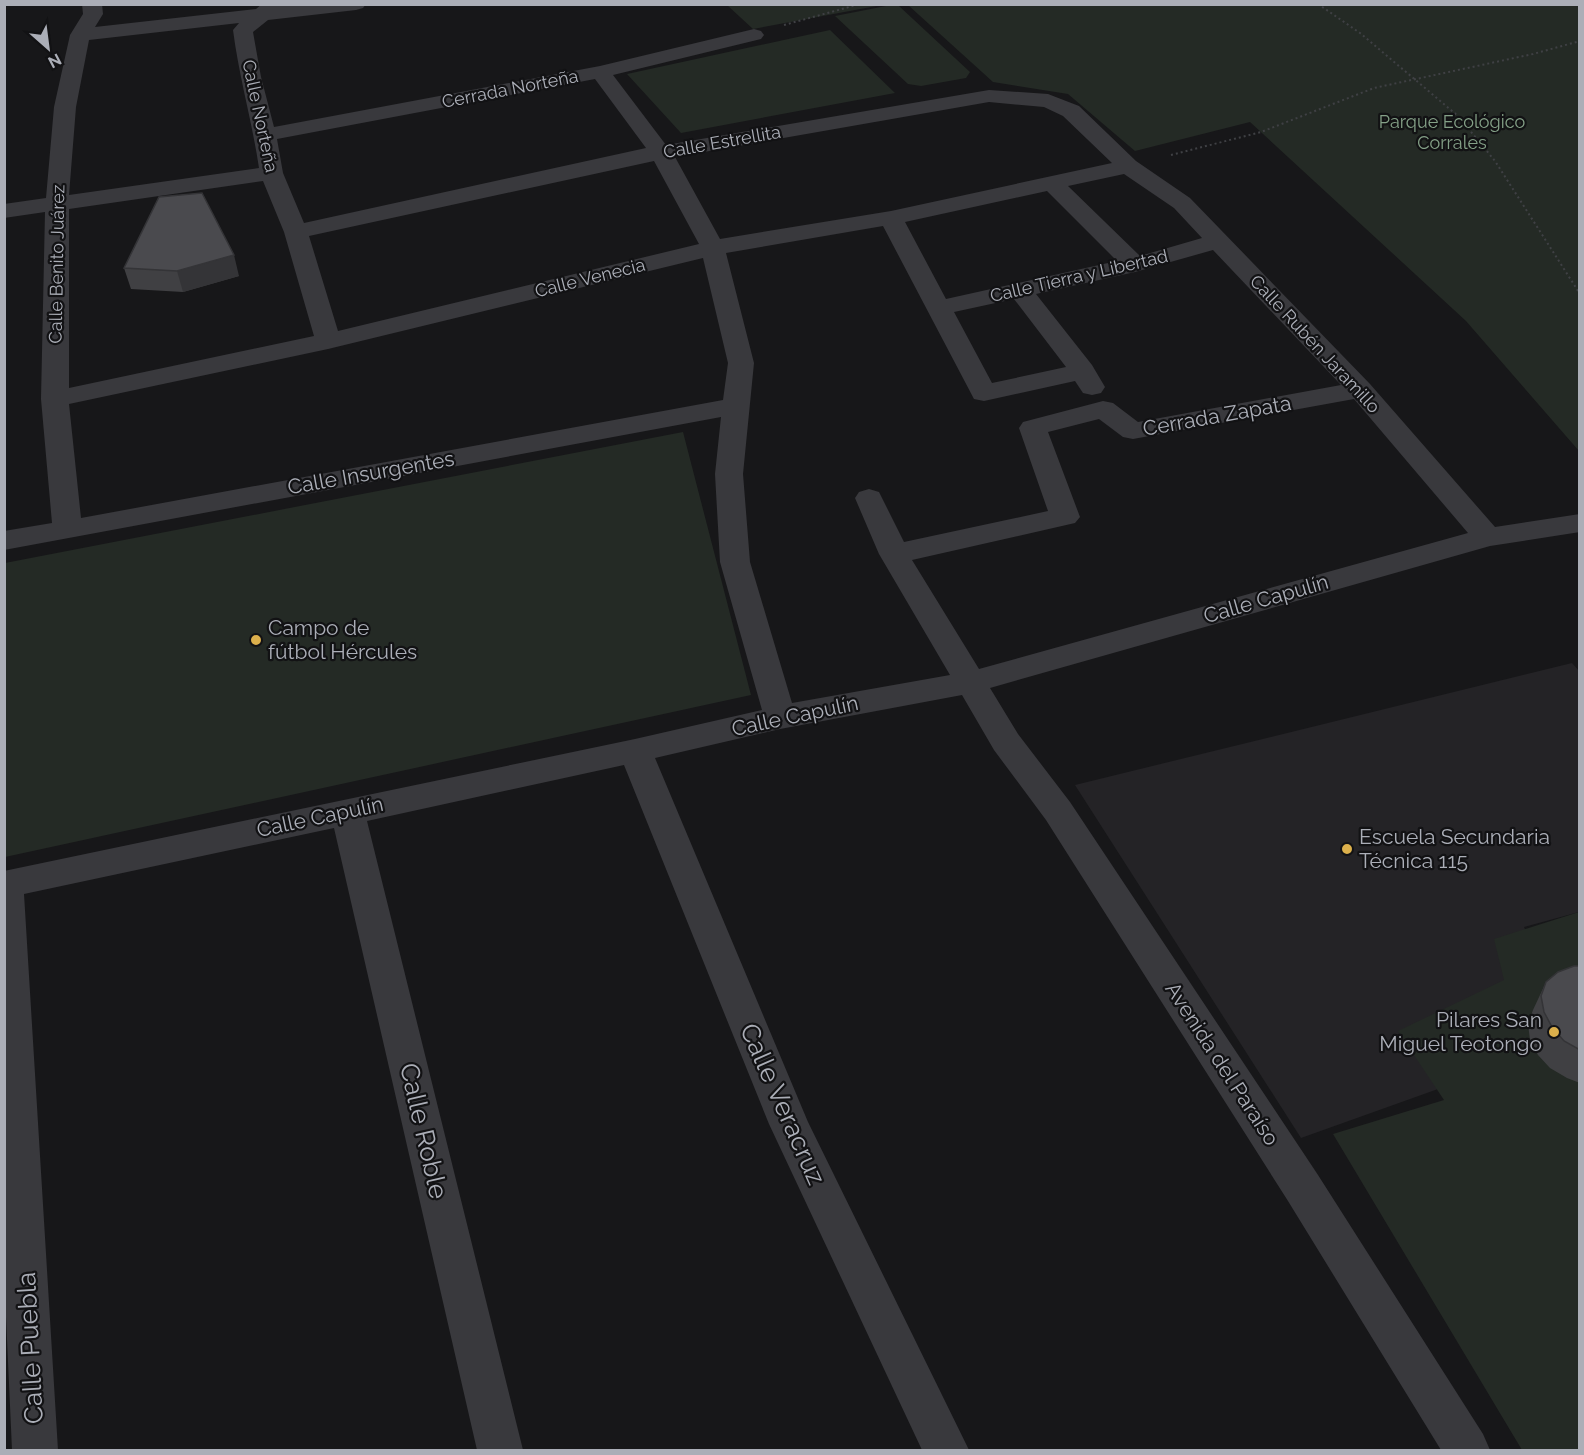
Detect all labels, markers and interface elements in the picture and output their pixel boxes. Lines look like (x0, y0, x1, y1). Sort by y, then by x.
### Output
north arrow (18, 18, 78, 78)
text: N (45, 50, 65, 72)
street label: Calle Norteña (238, 58, 283, 174)
street label: Cerrada Norteña (440, 65, 580, 112)
park label: Parque Ecológico Corrales (1379, 111, 1525, 153)
street label: Calle Estrellita (662, 121, 782, 162)
street label: Calle Benito Juárez (45, 184, 68, 344)
street label: Calle Tierra y Libertad (988, 245, 1170, 306)
street label: Calle Venecia (533, 254, 647, 301)
street label: Calle Rubén Jaramillo (1246, 270, 1385, 417)
street label: Cerrada Zapata (1141, 390, 1293, 441)
street label: Calle Insurgentes (286, 446, 456, 499)
street label: Calle Capulín (1201, 569, 1331, 628)
place label: Campo de fútbol Hércules (268, 615, 417, 664)
marker: Campo de fútbol Hércules (249, 633, 263, 647)
street label: Calle Capulín (729, 690, 860, 741)
street label: Calle Capulín (254, 791, 385, 842)
place label: Escuela Secundaria Técnica 115 (1359, 824, 1550, 873)
marker: Escuela Secundaria Técnica 115 (1340, 842, 1354, 856)
street label: Avenida del Paraíso (1160, 977, 1285, 1150)
place label: Pilares San Miguel Teotongo (1379, 1007, 1542, 1056)
street label: Calle Veracruz (734, 1019, 832, 1189)
marker: Pilares San Miguel Teotongo (1547, 1025, 1561, 1039)
street label: Calle Roble (394, 1060, 454, 1202)
street label: Calle Puebla (11, 1271, 49, 1425)

